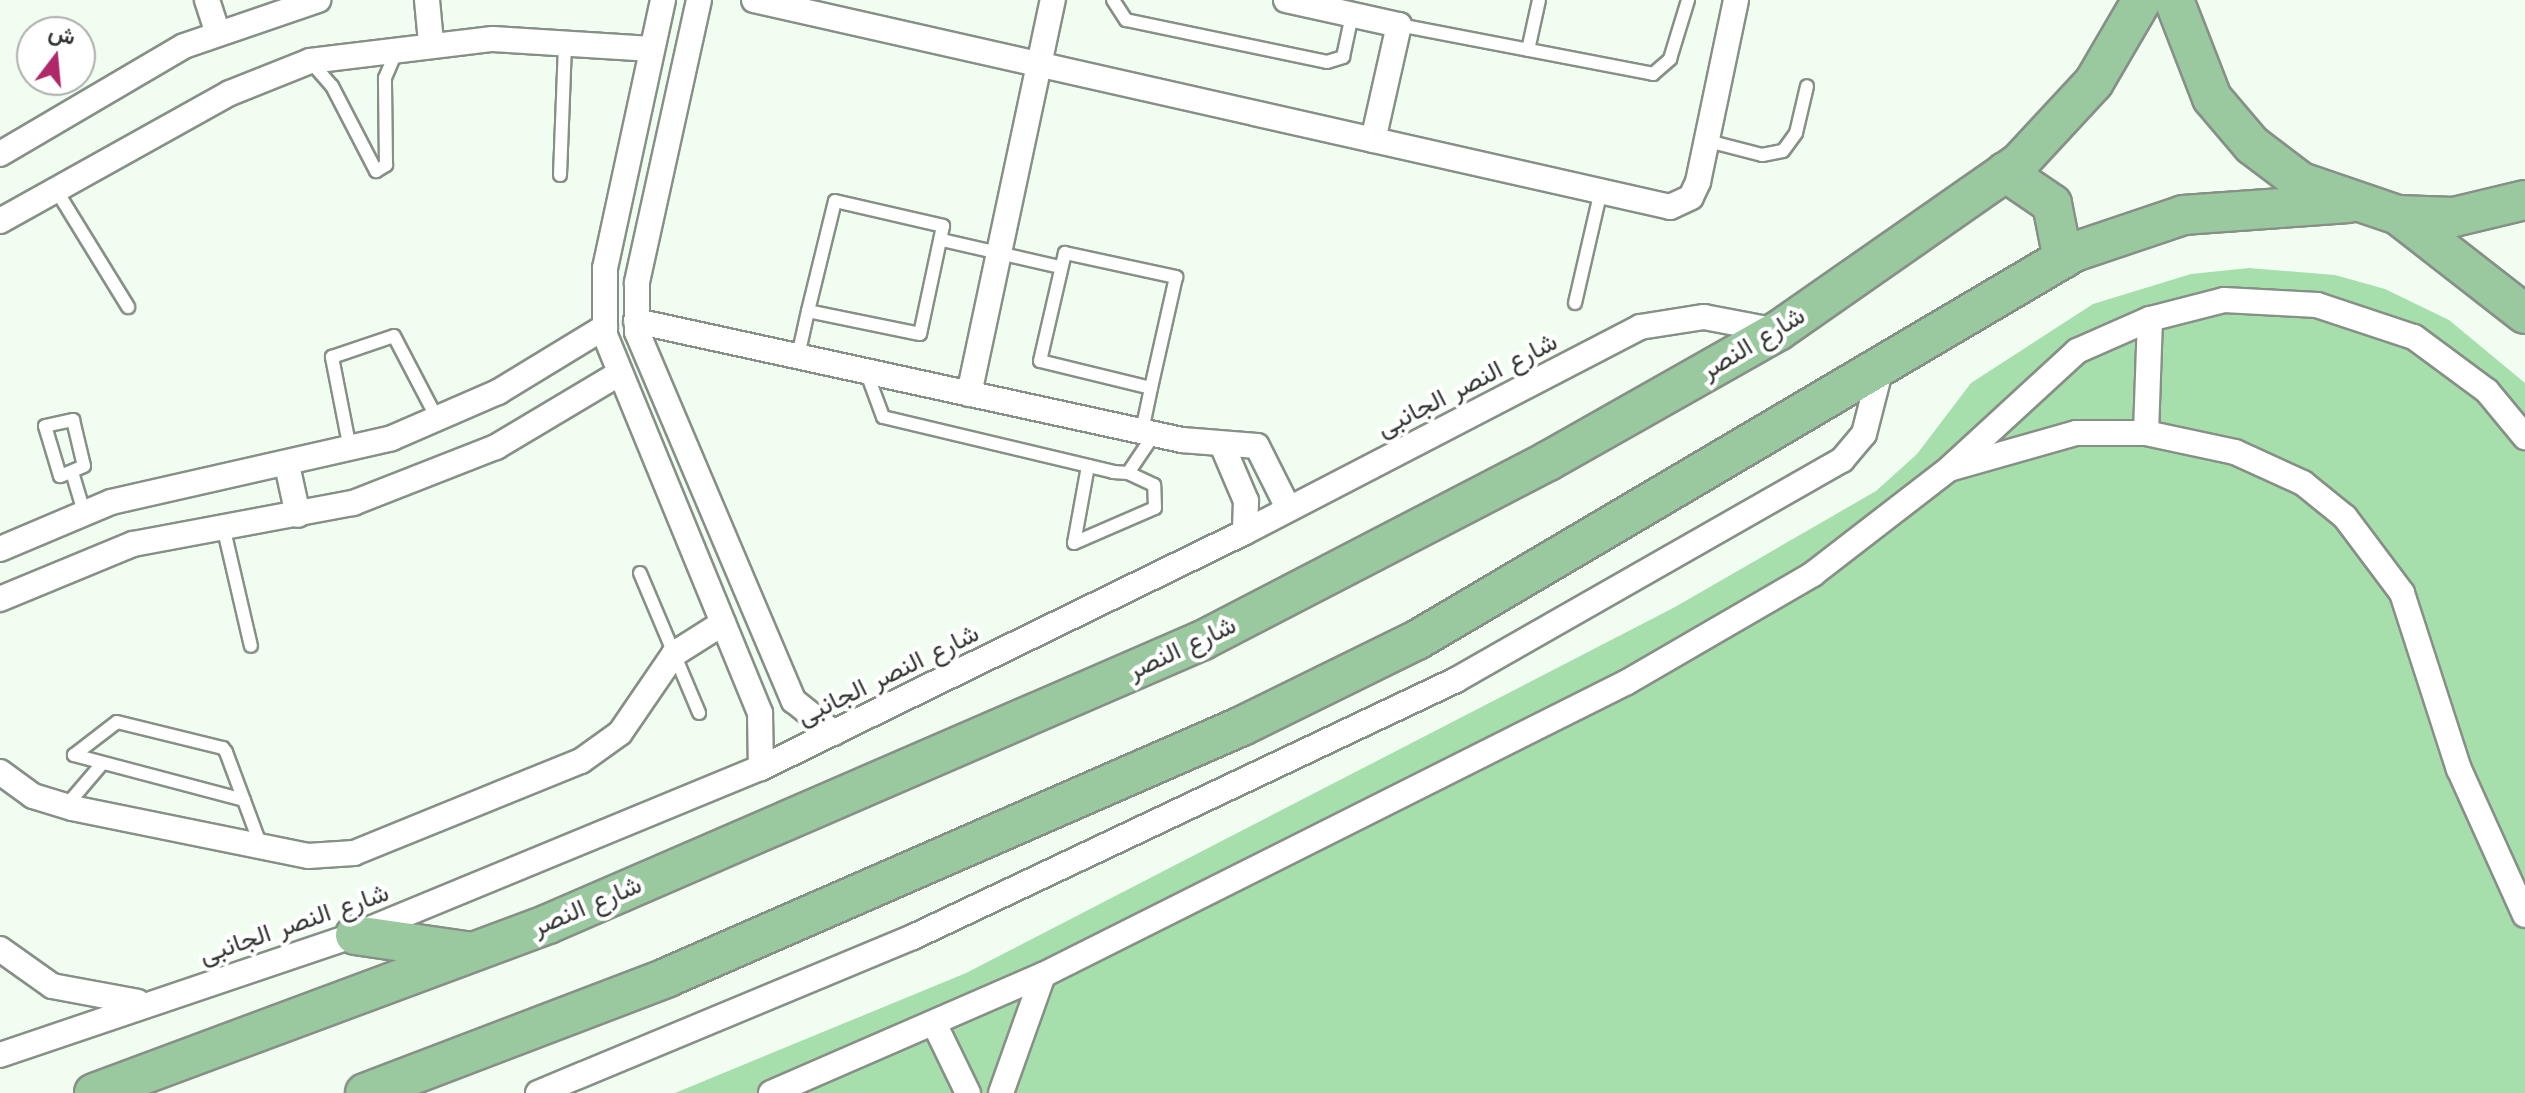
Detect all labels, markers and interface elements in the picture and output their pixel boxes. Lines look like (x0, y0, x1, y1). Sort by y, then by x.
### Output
north arrow (16, 16, 96, 96)
text: ش (46, 19, 78, 50)
street label: شارع النصر (1695, 300, 1811, 386)
street label: شارع النصر الجانبى (1372, 326, 1562, 444)
street label: شارع النصر (1123, 609, 1241, 687)
street label: شارع النصر الجانبى (792, 617, 984, 733)
street label: شارع النصر (528, 869, 646, 943)
street label: شارع النصر الجانبى (195, 877, 393, 971)

